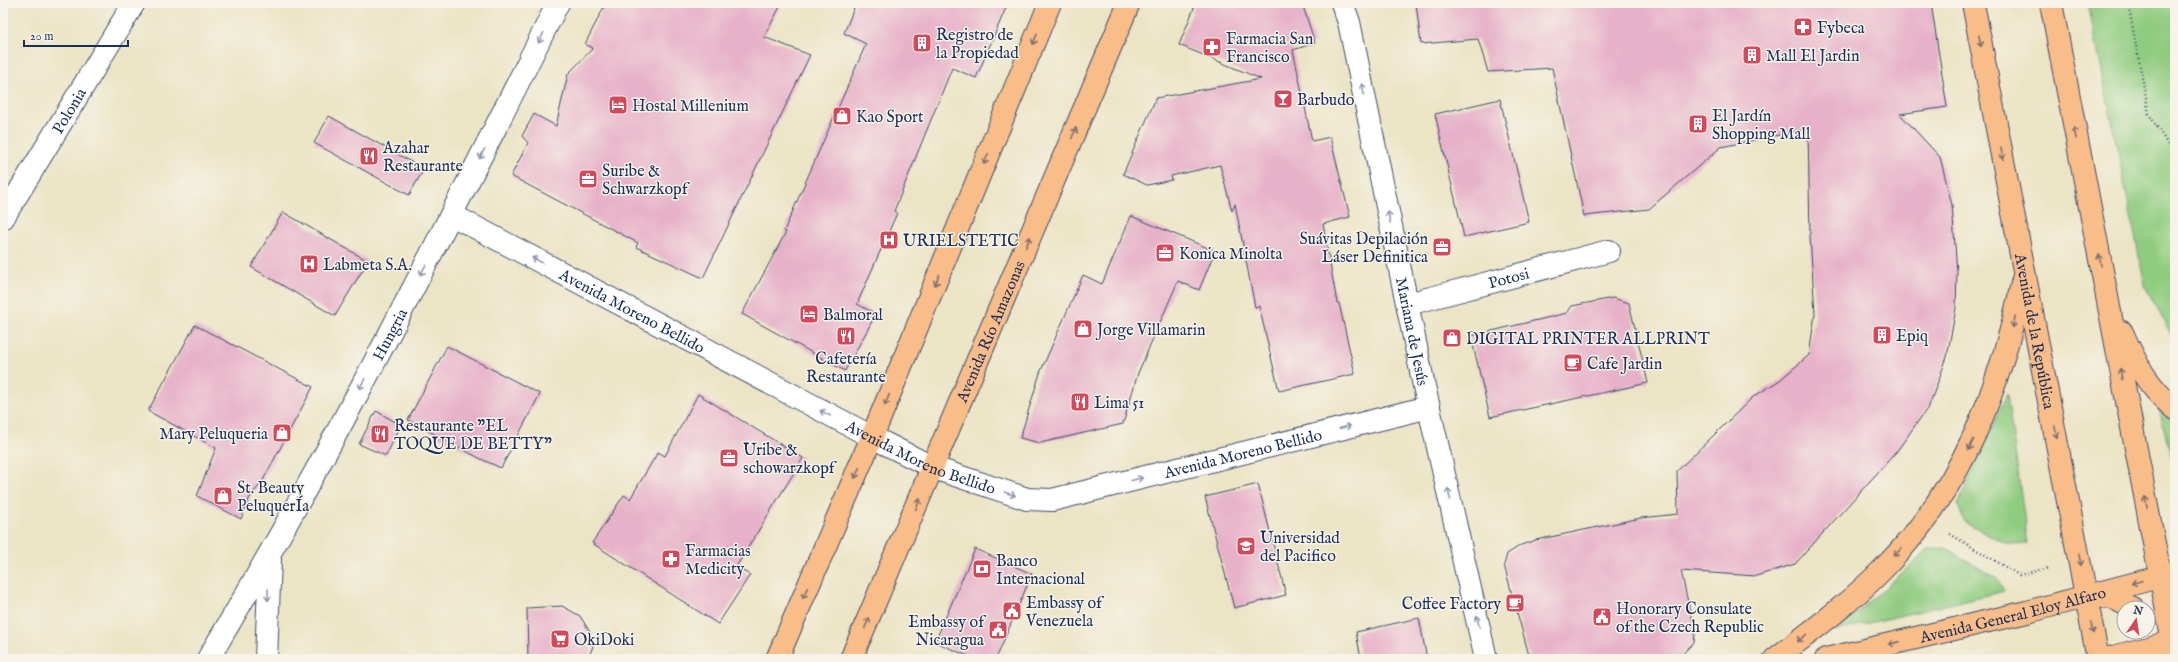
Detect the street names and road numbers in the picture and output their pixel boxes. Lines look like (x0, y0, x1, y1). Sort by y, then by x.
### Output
street label: Polonia (49, 85, 92, 138)
street label: Avenida de la República (2009, 251, 2058, 411)
street label: Avenida Río Amazonas (952, 258, 1031, 407)
street label: Potosi (1486, 264, 1532, 294)
street label: Avenida Moreno Bellido (554, 265, 708, 359)
street label: Mariana de Jesús (1390, 276, 1432, 388)
street label: Hungria (369, 306, 413, 365)
street label: Avenida Moreno Bellido (841, 416, 998, 500)
street label: Avenida Moreno Bellido (1161, 426, 1325, 484)
street label: Avenida General Eloy Alfaro (1917, 583, 2109, 649)

